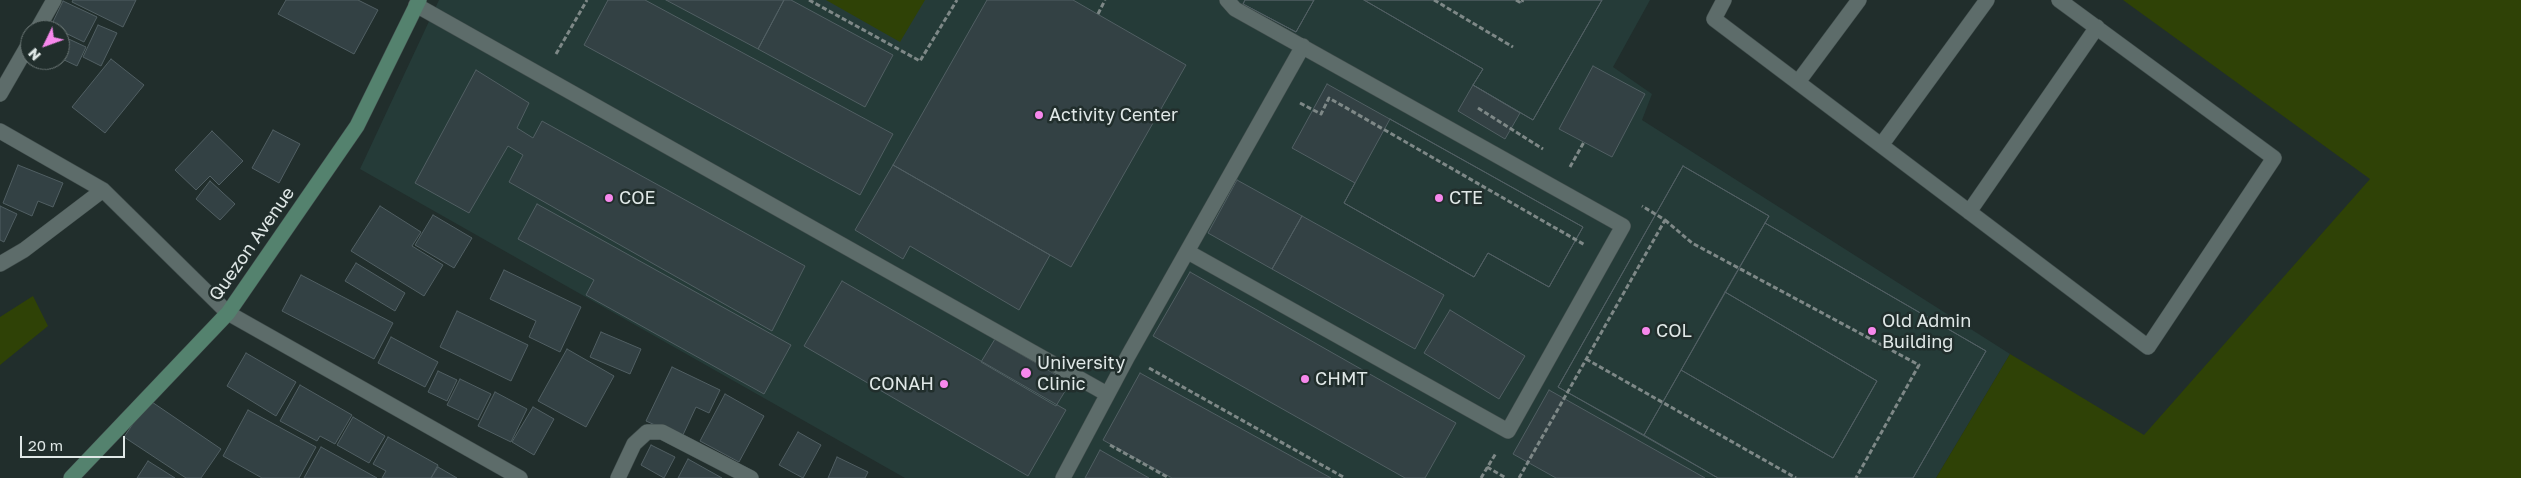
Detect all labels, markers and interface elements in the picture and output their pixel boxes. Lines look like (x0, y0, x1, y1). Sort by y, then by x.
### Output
north arrow (20, 20, 70, 70)
text: N (24, 45, 44, 64)
place label: Activity Center (1049, 104, 1178, 126)
marker: Activity Center (1033, 109, 1045, 121)
street label: Quezon Avenue (205, 183, 299, 305)
place label: COE (619, 187, 656, 209)
place label: CTE (1449, 187, 1483, 209)
marker: COE (603, 192, 615, 204)
marker: CTE (1433, 192, 1445, 204)
place label: Old Admin Building (1882, 310, 1971, 352)
place label: COL (1656, 320, 1692, 342)
marker: COL (1640, 325, 1652, 337)
marker: Old Admin Building (1866, 325, 1878, 337)
place label: University Clinic (1037, 352, 1125, 394)
marker: University Clinic (1019, 366, 1033, 380)
place label: CHMT (1315, 368, 1368, 390)
place label: CONAH (869, 373, 934, 395)
marker: CHMT (1299, 373, 1311, 385)
marker: CONAH (938, 378, 950, 390)
scale bar (22, 426, 128, 458)
text: 20 m (28, 436, 63, 454)

